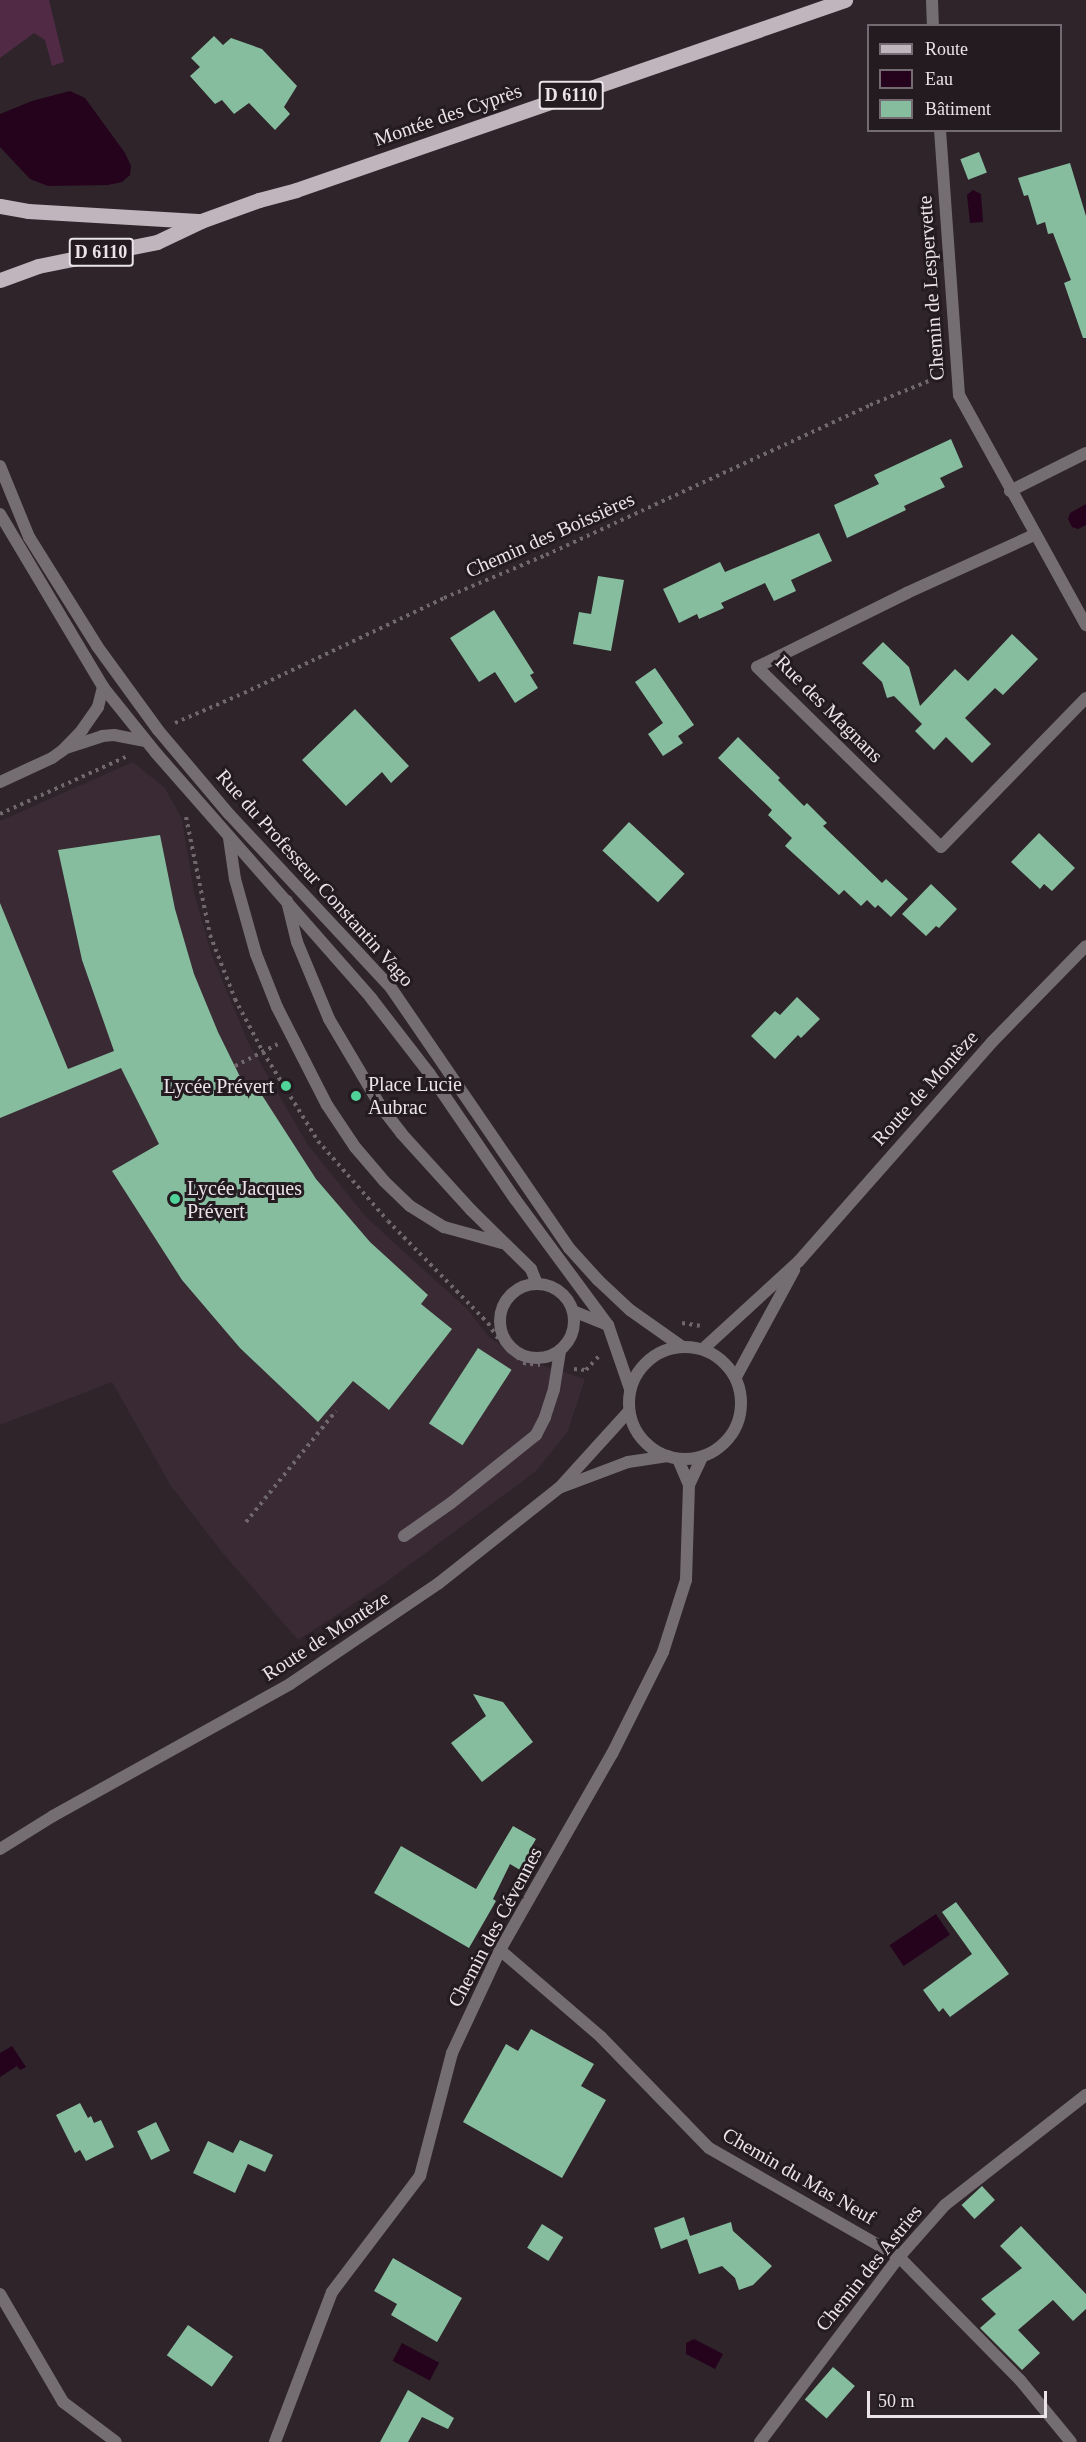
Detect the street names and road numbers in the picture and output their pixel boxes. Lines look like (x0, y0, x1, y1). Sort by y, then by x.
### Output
street label: Montée des Cyprès (371, 79, 525, 151)
road number: D 6110 (538, 80, 604, 110)
street label: Chemin de Lespervette (913, 195, 949, 381)
road number: D 6110 (68, 237, 134, 267)
street label: Chemin des Boissières (462, 487, 638, 583)
street label: Rue des Magnans (770, 650, 888, 768)
street label: Rue du Professeur Constantin Vago (211, 764, 419, 992)
street label: Route de Montèze (867, 1025, 983, 1151)
street label: Route de Montèze (258, 1586, 394, 1686)
street label: Chemin des Cévennes (443, 1843, 547, 2011)
street label: Chemin du Mas Neuf (718, 2122, 880, 2230)
street label: Chemin des Astries (810, 2200, 928, 2336)

